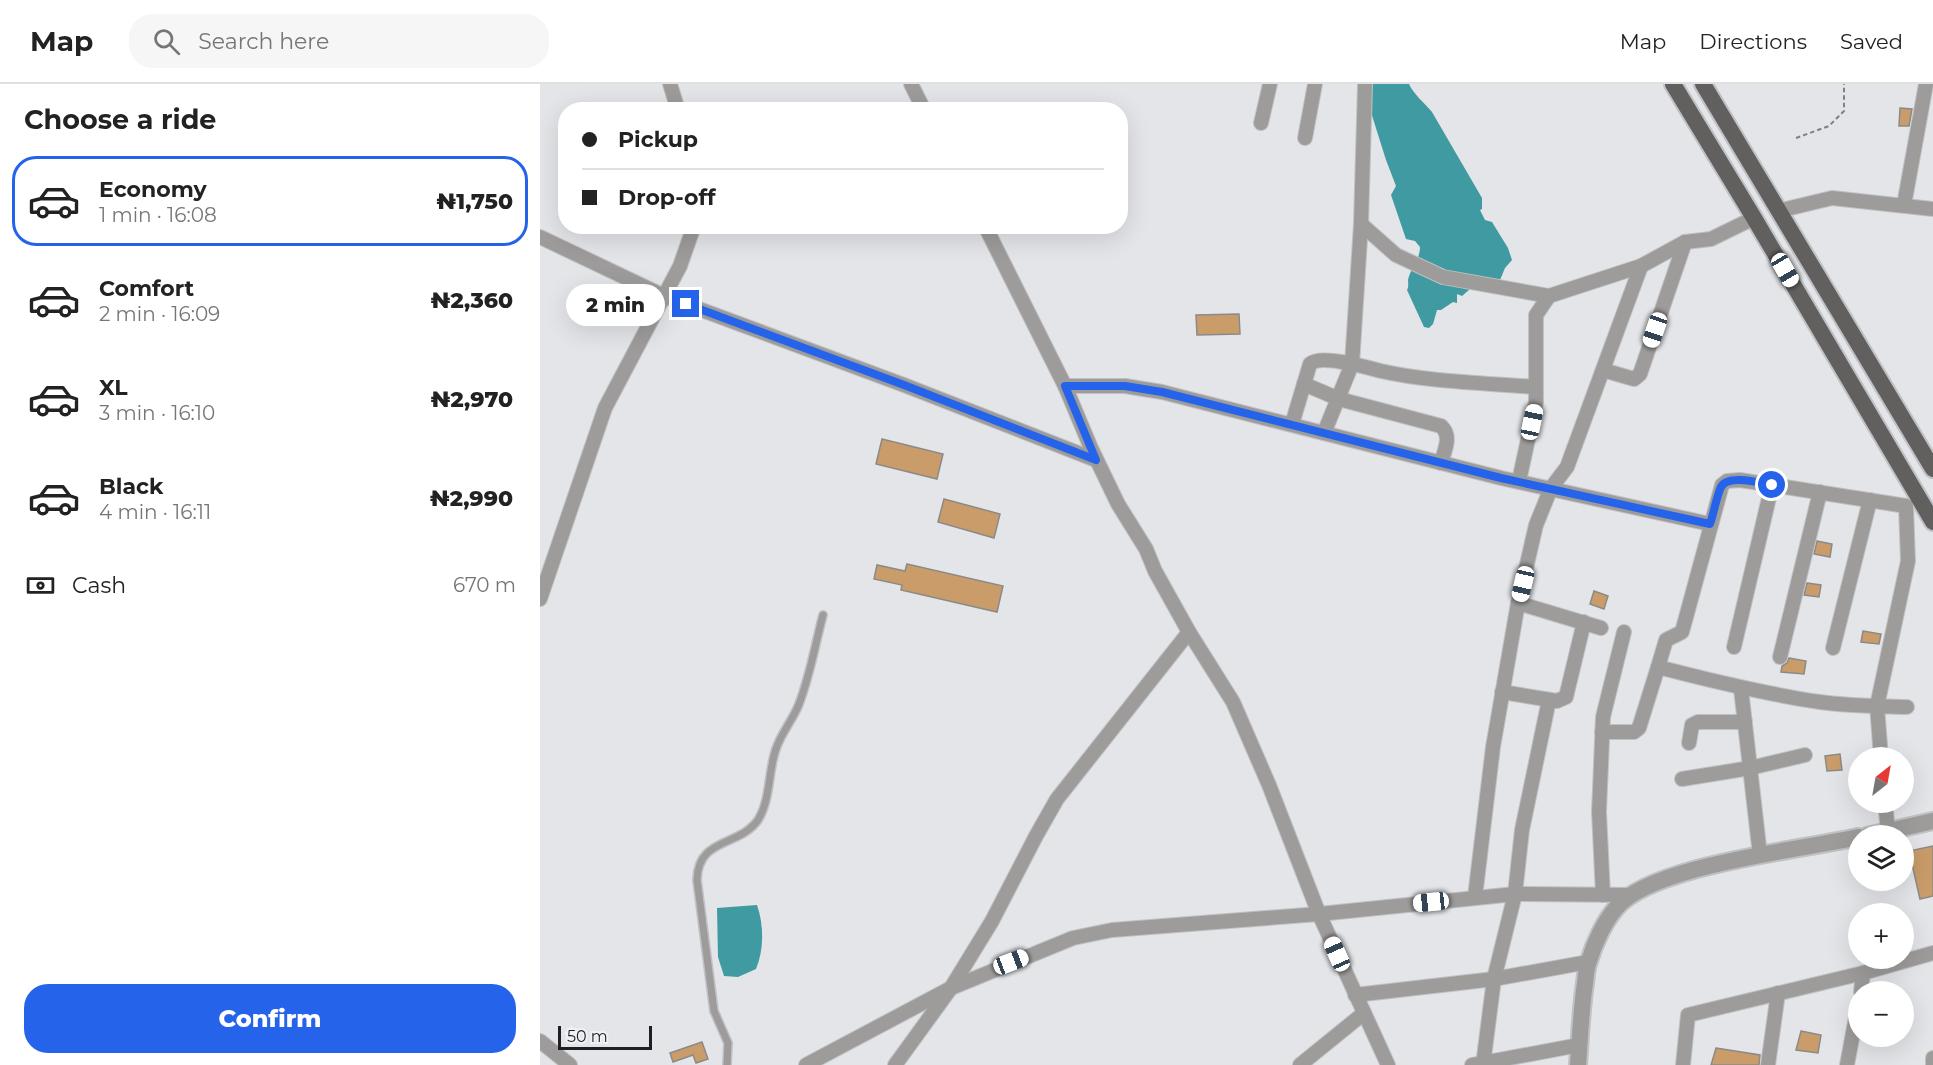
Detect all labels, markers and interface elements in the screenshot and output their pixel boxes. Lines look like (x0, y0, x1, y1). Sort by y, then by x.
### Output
search box (129, 14, 549, 68)
text: Map (30, 24, 93, 58)
icon: search (150, 25, 183, 58)
text: Search here (198, 28, 329, 55)
text: Map (1620, 29, 1666, 54)
text: Directions (1699, 29, 1807, 54)
text: Saved (1840, 29, 1903, 54)
text: Choose a ride (24, 103, 216, 136)
text: Pickup (618, 126, 698, 153)
icon: car (27, 174, 81, 228)
text: Economy (99, 176, 207, 203)
text: Drop-off (618, 184, 716, 211)
text: ₦1,750 (436, 188, 513, 215)
text: 1 min · 16:08 (99, 203, 217, 227)
car (1768, 250, 1802, 290)
icon: car (27, 273, 81, 327)
text: Comfort (99, 275, 194, 302)
callout: 2 min (566, 283, 665, 325)
text: ₦2,360 (431, 287, 513, 314)
route end (672, 290, 699, 317)
text: 2 min (586, 293, 645, 317)
text: 2 min · 16:09 (99, 302, 220, 326)
car (1641, 310, 1669, 350)
icon: car (27, 372, 81, 426)
text: XL (99, 374, 128, 401)
text: ₦2,970 (431, 386, 513, 413)
text: 3 min · 16:10 (99, 401, 215, 425)
car (1519, 403, 1545, 441)
icon: car (27, 471, 81, 525)
route start (1758, 471, 1785, 498)
text: Black (99, 473, 163, 500)
text: ₦2,990 (430, 485, 513, 512)
text: 4 min · 16:11 (99, 500, 211, 524)
car (1510, 564, 1536, 604)
icon: cash (24, 569, 57, 602)
text: Cash (72, 572, 126, 599)
text: 670 m (453, 573, 516, 597)
north arrow (1848, 747, 1914, 813)
map controls (1848, 747, 1914, 1047)
button: layers (1848, 825, 1914, 891)
car (1412, 891, 1450, 913)
button: + (1848, 903, 1914, 969)
car (1321, 934, 1353, 974)
car (991, 947, 1031, 977)
button: − (1848, 981, 1914, 1047)
button: Confirm (24, 984, 516, 1053)
scale bar (558, 1023, 652, 1050)
text: 50 m (567, 1027, 608, 1046)

